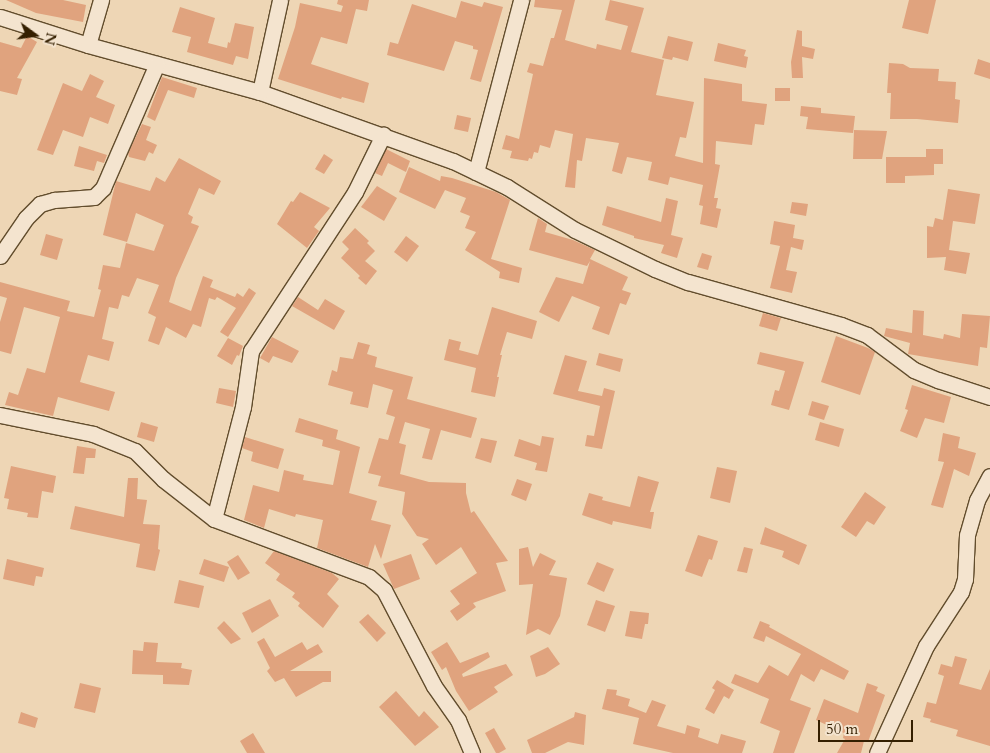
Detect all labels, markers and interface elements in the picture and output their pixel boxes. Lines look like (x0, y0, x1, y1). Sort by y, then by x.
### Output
north arrow (10, 10, 60, 60)
text: N (39, 31, 61, 47)
scale bar (820, 710, 915, 742)
text: 50 m (826, 719, 858, 739)

